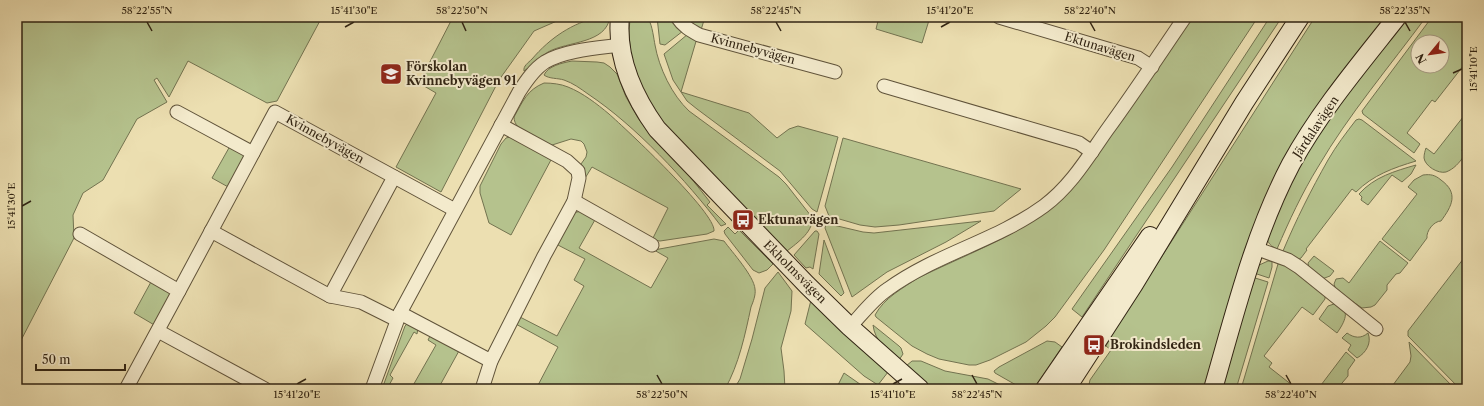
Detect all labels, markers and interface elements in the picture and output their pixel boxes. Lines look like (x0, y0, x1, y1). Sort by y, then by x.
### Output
text: 58°22'55"N (121, 4, 173, 17)
text: 15°41'30"E (331, 4, 377, 17)
text: 58°22'50"N (436, 4, 488, 17)
text: 58°22'45"N (751, 4, 802, 17)
text: 15°41'20"E (927, 4, 974, 17)
text: 58°22'40"N (1064, 4, 1116, 17)
text: 58°22'35"N (1379, 4, 1431, 17)
street label: Ektunavägen (1063, 29, 1138, 65)
street label: Kvinnebyvägen (709, 30, 797, 67)
north arrow (1410, 34, 1450, 74)
text: 15°41'10"E (1467, 46, 1480, 92)
text: N (1413, 51, 1430, 66)
place label: Förskolan Kvinnebyvägen 91 (406, 59, 517, 88)
school or university icon: Förskolan Kvinnebyvägen 91 (378, 61, 404, 87)
street label: Järdalavägen (1288, 92, 1342, 162)
street label: Kvinnebyvägen (284, 111, 367, 166)
text: 15°41'30"E (5, 183, 18, 229)
bus stop icon: Ektunavägen (730, 207, 756, 233)
place label: Ektunavägen (758, 212, 839, 227)
street label: Ekholmsvägen (761, 237, 830, 307)
bus stop icon: Brokindsleden (1081, 332, 1107, 358)
place label: Brokindsleden (1110, 337, 1202, 352)
scale bar (36, 346, 125, 372)
text: 50 m (42, 352, 71, 367)
text: 15°41'20"E (274, 388, 321, 401)
text: 58°22'50"N (636, 388, 688, 401)
text: 15°41'10"E (870, 388, 916, 401)
text: 58°22'45"N (952, 388, 1003, 401)
text: 58°22'40"N (1265, 388, 1317, 401)

